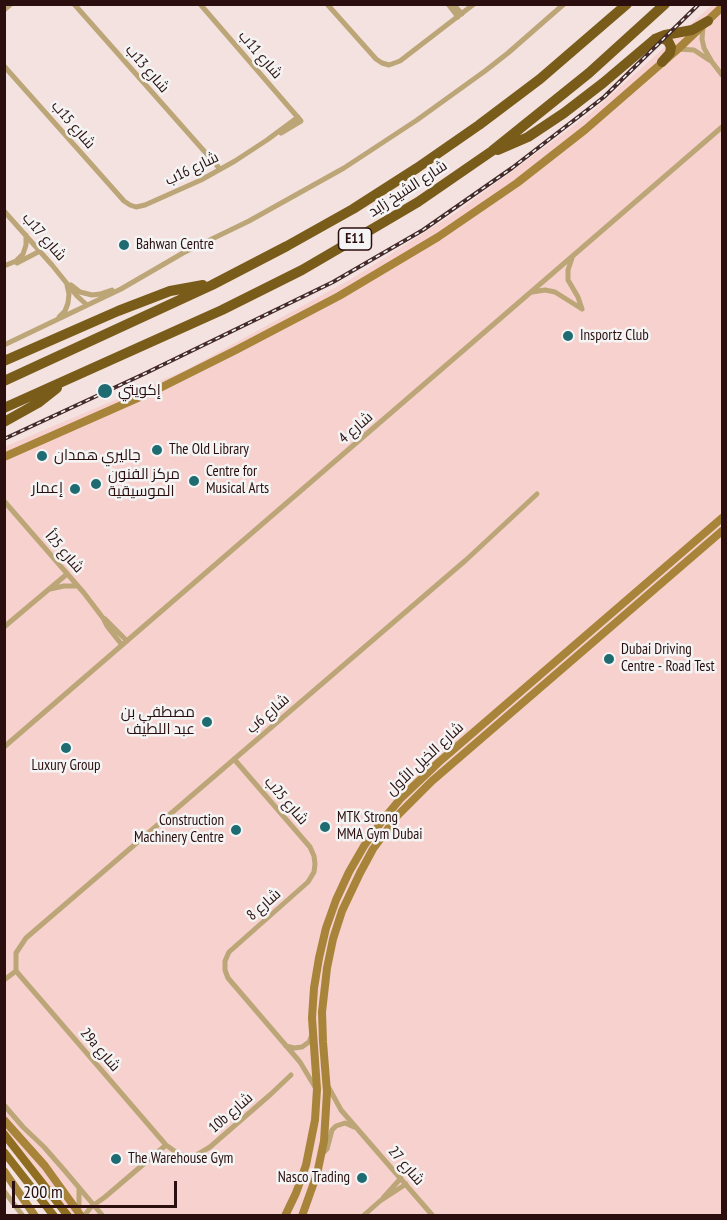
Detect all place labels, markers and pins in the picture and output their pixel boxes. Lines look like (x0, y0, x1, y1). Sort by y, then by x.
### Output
place label: Bahwan Centre (136, 236, 214, 254)
marker: Bahwan Centre (117, 238, 131, 252)
place label: Insportz Club (580, 327, 649, 345)
marker: Insportz Club (561, 329, 575, 343)
marker: إكويتي (96, 382, 114, 400)
place label: إكويتي (118, 382, 161, 400)
place label: The Old Library (169, 441, 249, 459)
marker: The Old Library (150, 443, 164, 457)
place label: جاليري همدان (54, 447, 141, 465)
marker: جاليري همدان (35, 449, 49, 463)
place label: Centre for Musical Arts (206, 463, 269, 498)
place label: مركز الفنون الموسيقية (108, 466, 180, 501)
marker: Centre for Musical Arts (187, 474, 201, 488)
marker: مركز الفنون الموسيقية (89, 477, 103, 491)
place label: إعمار (32, 480, 63, 498)
marker: إعمار (68, 482, 82, 496)
place label: Dubai Driving Centre - Road Test (621, 641, 715, 676)
marker: Dubai Driving Centre - Road Test (602, 652, 616, 666)
place label: مصطفي بن عبد اللطيف (121, 704, 195, 739)
marker: مصطفي بن عبد اللطيف (200, 715, 214, 729)
marker: Luxury Group (59, 741, 73, 755)
place label: Luxury Group (31, 757, 101, 775)
place label: MTK Strong MMA Gym Dubai (337, 809, 422, 844)
place label: Construction Machinery Centre (134, 812, 224, 847)
marker: MTK Strong MMA Gym Dubai (318, 820, 332, 834)
marker: Construction Machinery Centre (229, 823, 243, 837)
place label: The Warehouse Gym (128, 1150, 233, 1168)
marker: The Warehouse Gym (109, 1152, 123, 1166)
place label: Nasco Trading (278, 1169, 350, 1187)
marker: Nasco Trading (355, 1171, 369, 1185)

